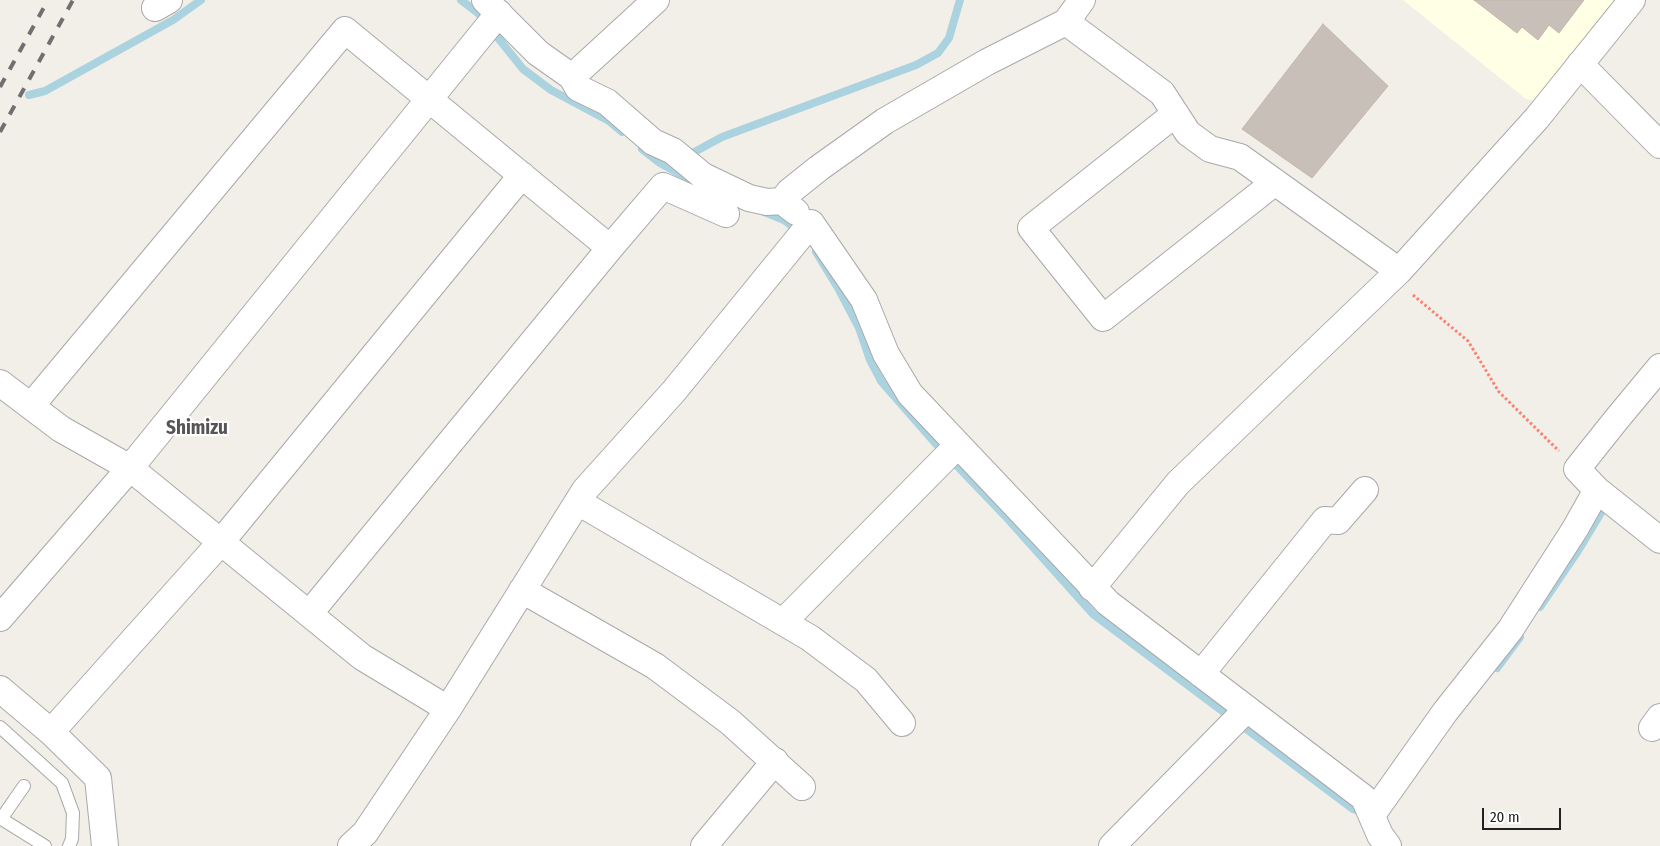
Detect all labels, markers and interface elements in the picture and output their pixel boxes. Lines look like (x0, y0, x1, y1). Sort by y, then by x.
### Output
district label: Shimizu (166, 418, 228, 440)
scale bar (1485, 798, 1564, 830)
text: 20 m (1490, 808, 1520, 826)

